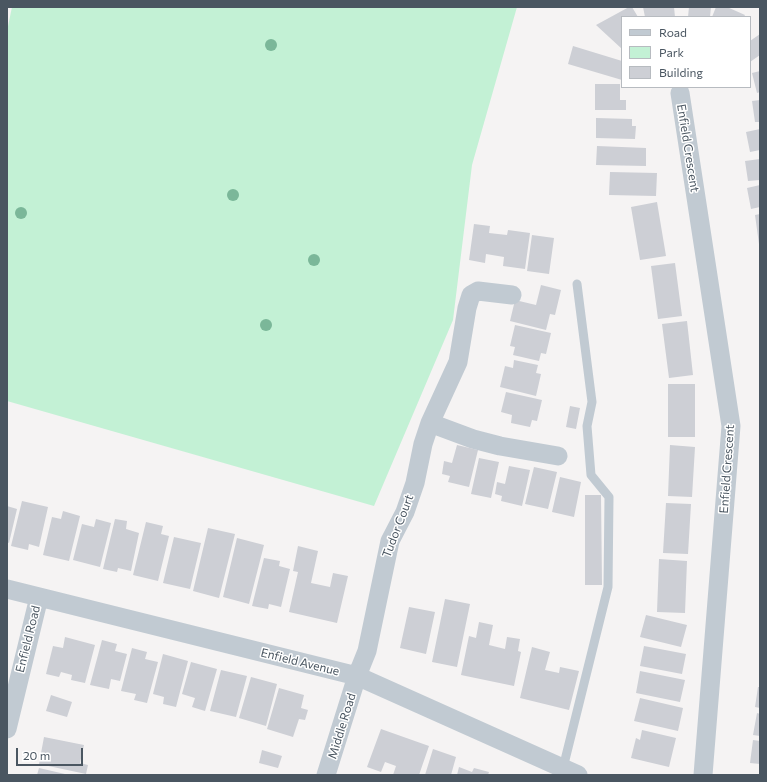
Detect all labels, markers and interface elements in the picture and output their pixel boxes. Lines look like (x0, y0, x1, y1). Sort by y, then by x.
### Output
legend (621, 16, 751, 88)
text: Road (659, 25, 687, 39)
text: Park (659, 45, 684, 59)
text: Building (659, 65, 703, 79)
street label: Enfield Crescent (674, 103, 702, 193)
street label: Enfield Crescent (717, 424, 737, 514)
street label: Tudor Court (379, 492, 417, 560)
street label: Enfield Road (13, 604, 43, 674)
street label: Enfield Avenue (259, 645, 341, 679)
street label: Middle Road (325, 691, 359, 761)
scale bar (18, 740, 85, 766)
text: 20 m (23, 748, 50, 762)

